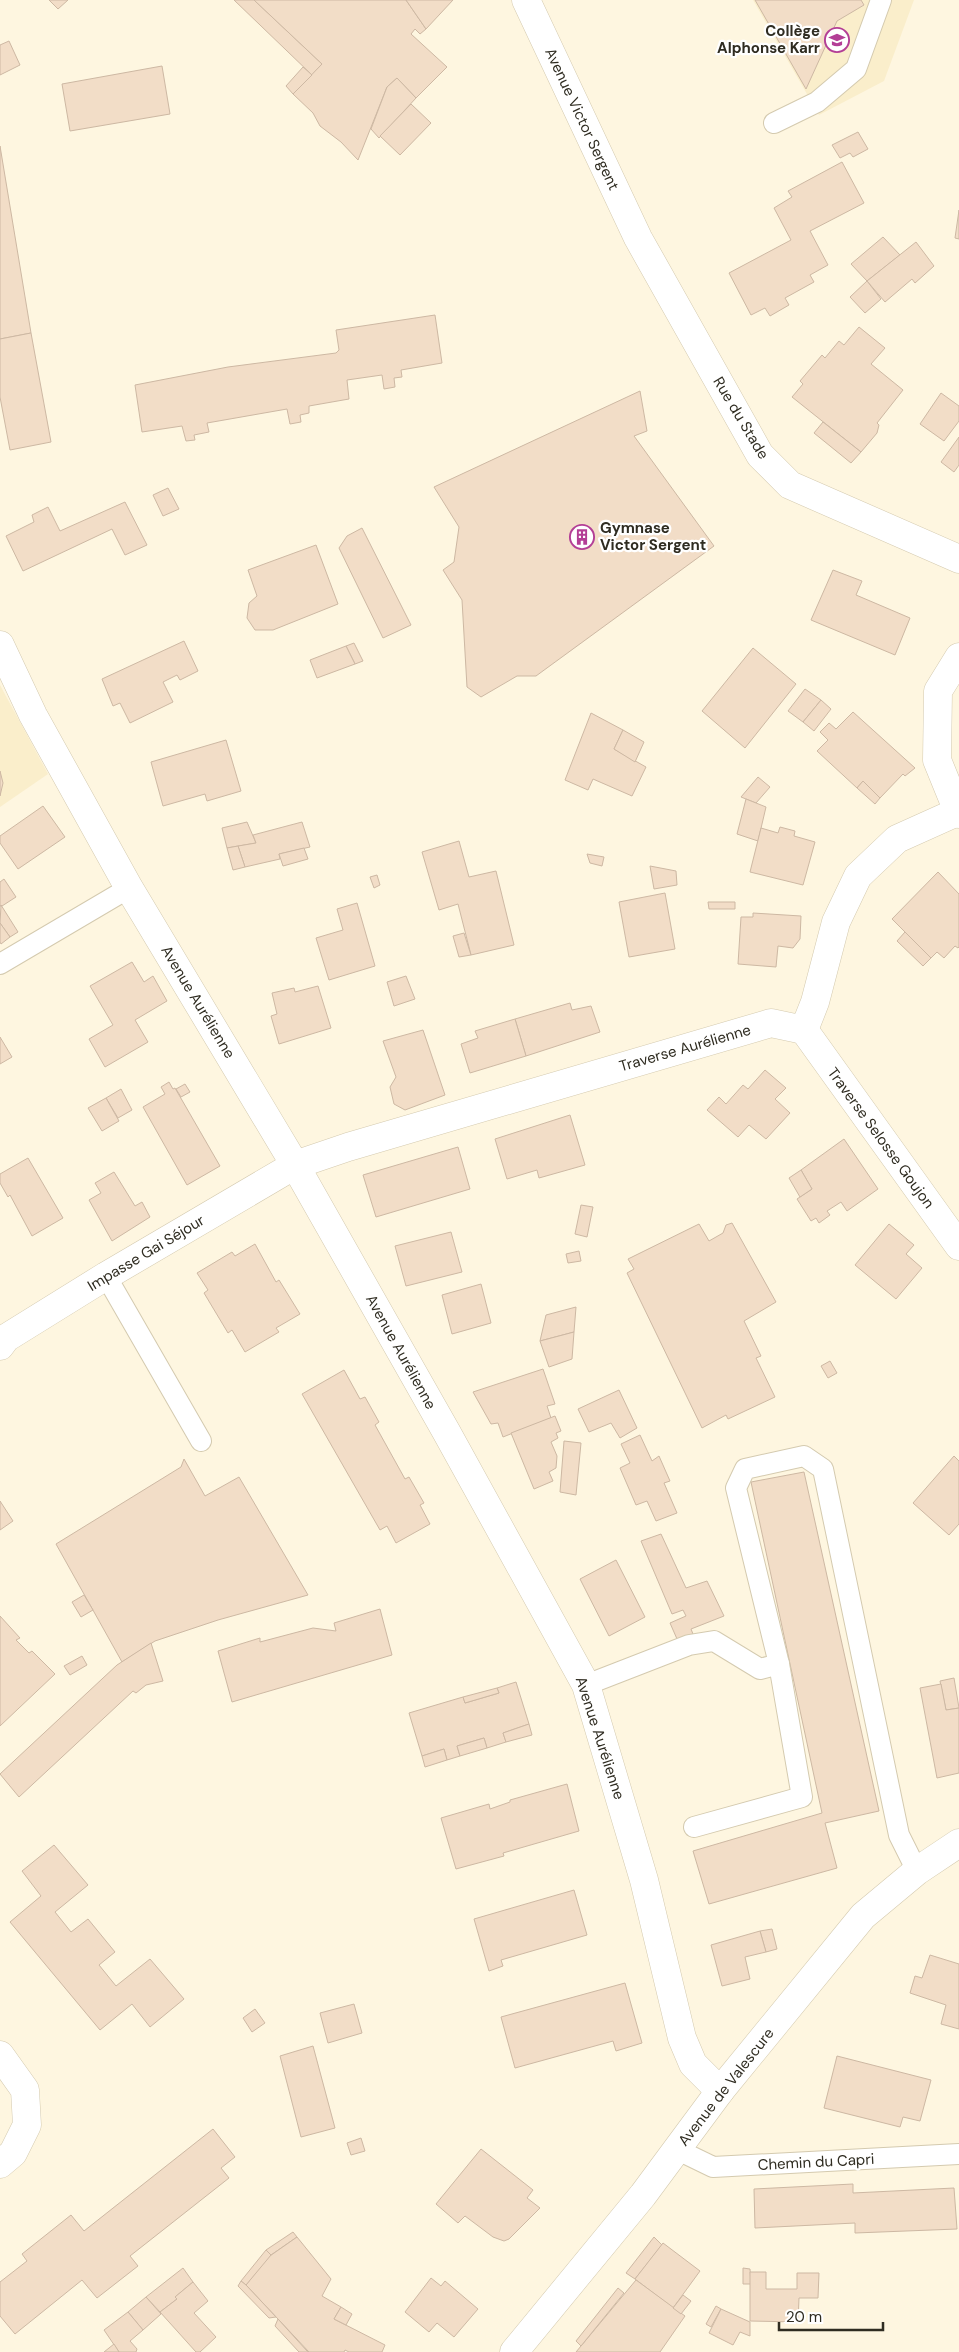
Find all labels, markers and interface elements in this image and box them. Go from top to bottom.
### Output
place label: Collège Alphonse Karr [717,21,820,58]
school or university icon: Collège Alphonse Karr [824,27,850,53]
street label: Avenue Victor Sergent [540,45,624,193]
street label: Rue du Stade [709,373,773,463]
place label: Gymnase Victor Sergent [600,518,706,555]
building icon: Gymnase Victor Sergent [569,524,595,550]
street label: Avenue Aurélienne [156,942,240,1062]
street label: Traverse Aurélienne [617,1020,753,1076]
street label: Traverse Selosse Goujon [823,1063,939,1213]
street label: Impasse Gai Séjour [84,1210,209,1296]
street label: Avenue Aurélienne [361,1291,441,1413]
street label: Avenue Aurélienne [571,1674,629,1802]
street label: Avenue de Valescure [674,2024,778,2150]
street label: Chemin du Capri [757,2149,875,2175]
scale bar [779,2300,883,2332]
text: 20 m [786,2307,822,2327]

